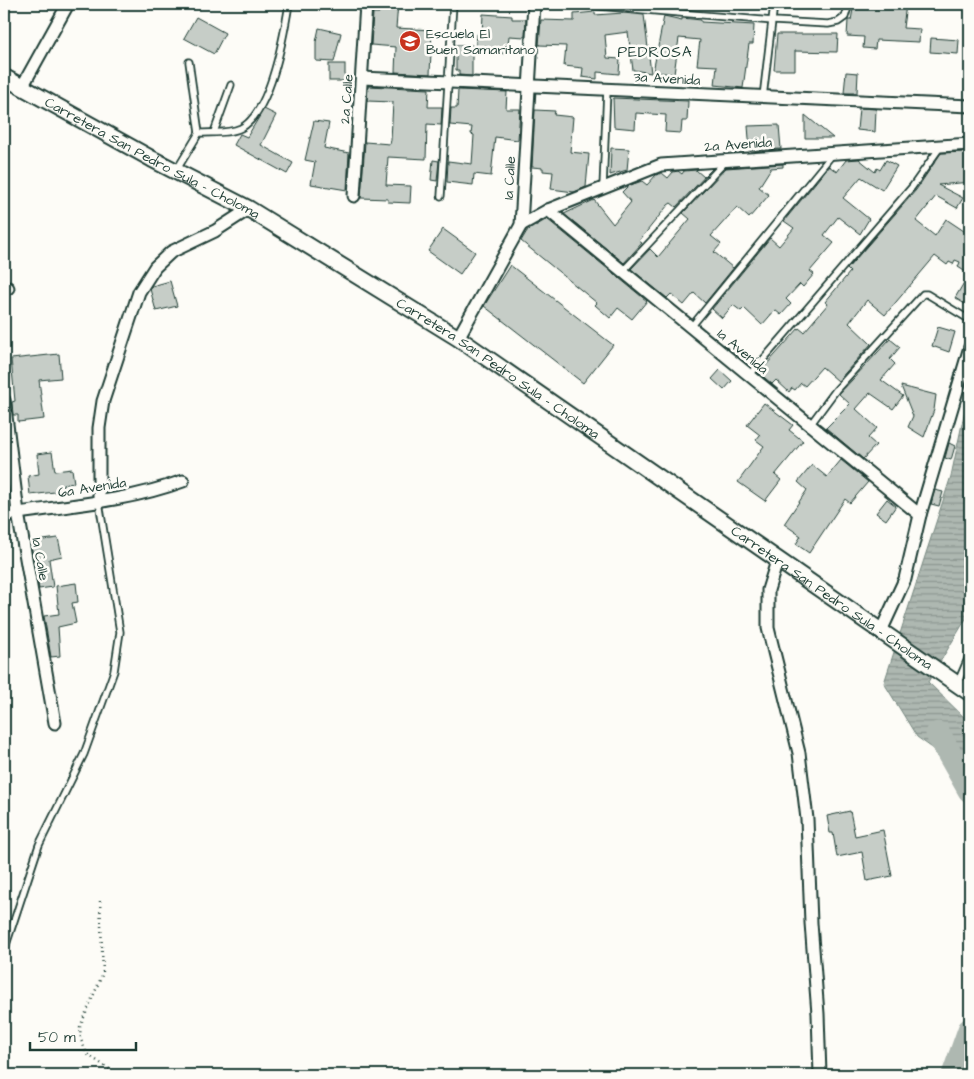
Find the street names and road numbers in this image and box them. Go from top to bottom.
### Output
street label: 3a Avenida [633,67,701,91]
street label: 2a Calle [335,73,359,125]
street label: Carretera San Pedro Sula - Choloma [41,93,263,224]
street label: 2a Avenida [703,133,773,157]
street label: 1a Calle [499,155,521,200]
street label: Carretera San Pedro Sula - Choloma [392,293,603,444]
street label: 1a Avenida [712,324,772,379]
street label: 6a Avenida [57,473,128,503]
street label: Carretera San Pedro Sula - Choloma [727,521,936,675]
street label: 1a Calle [26,536,54,583]

